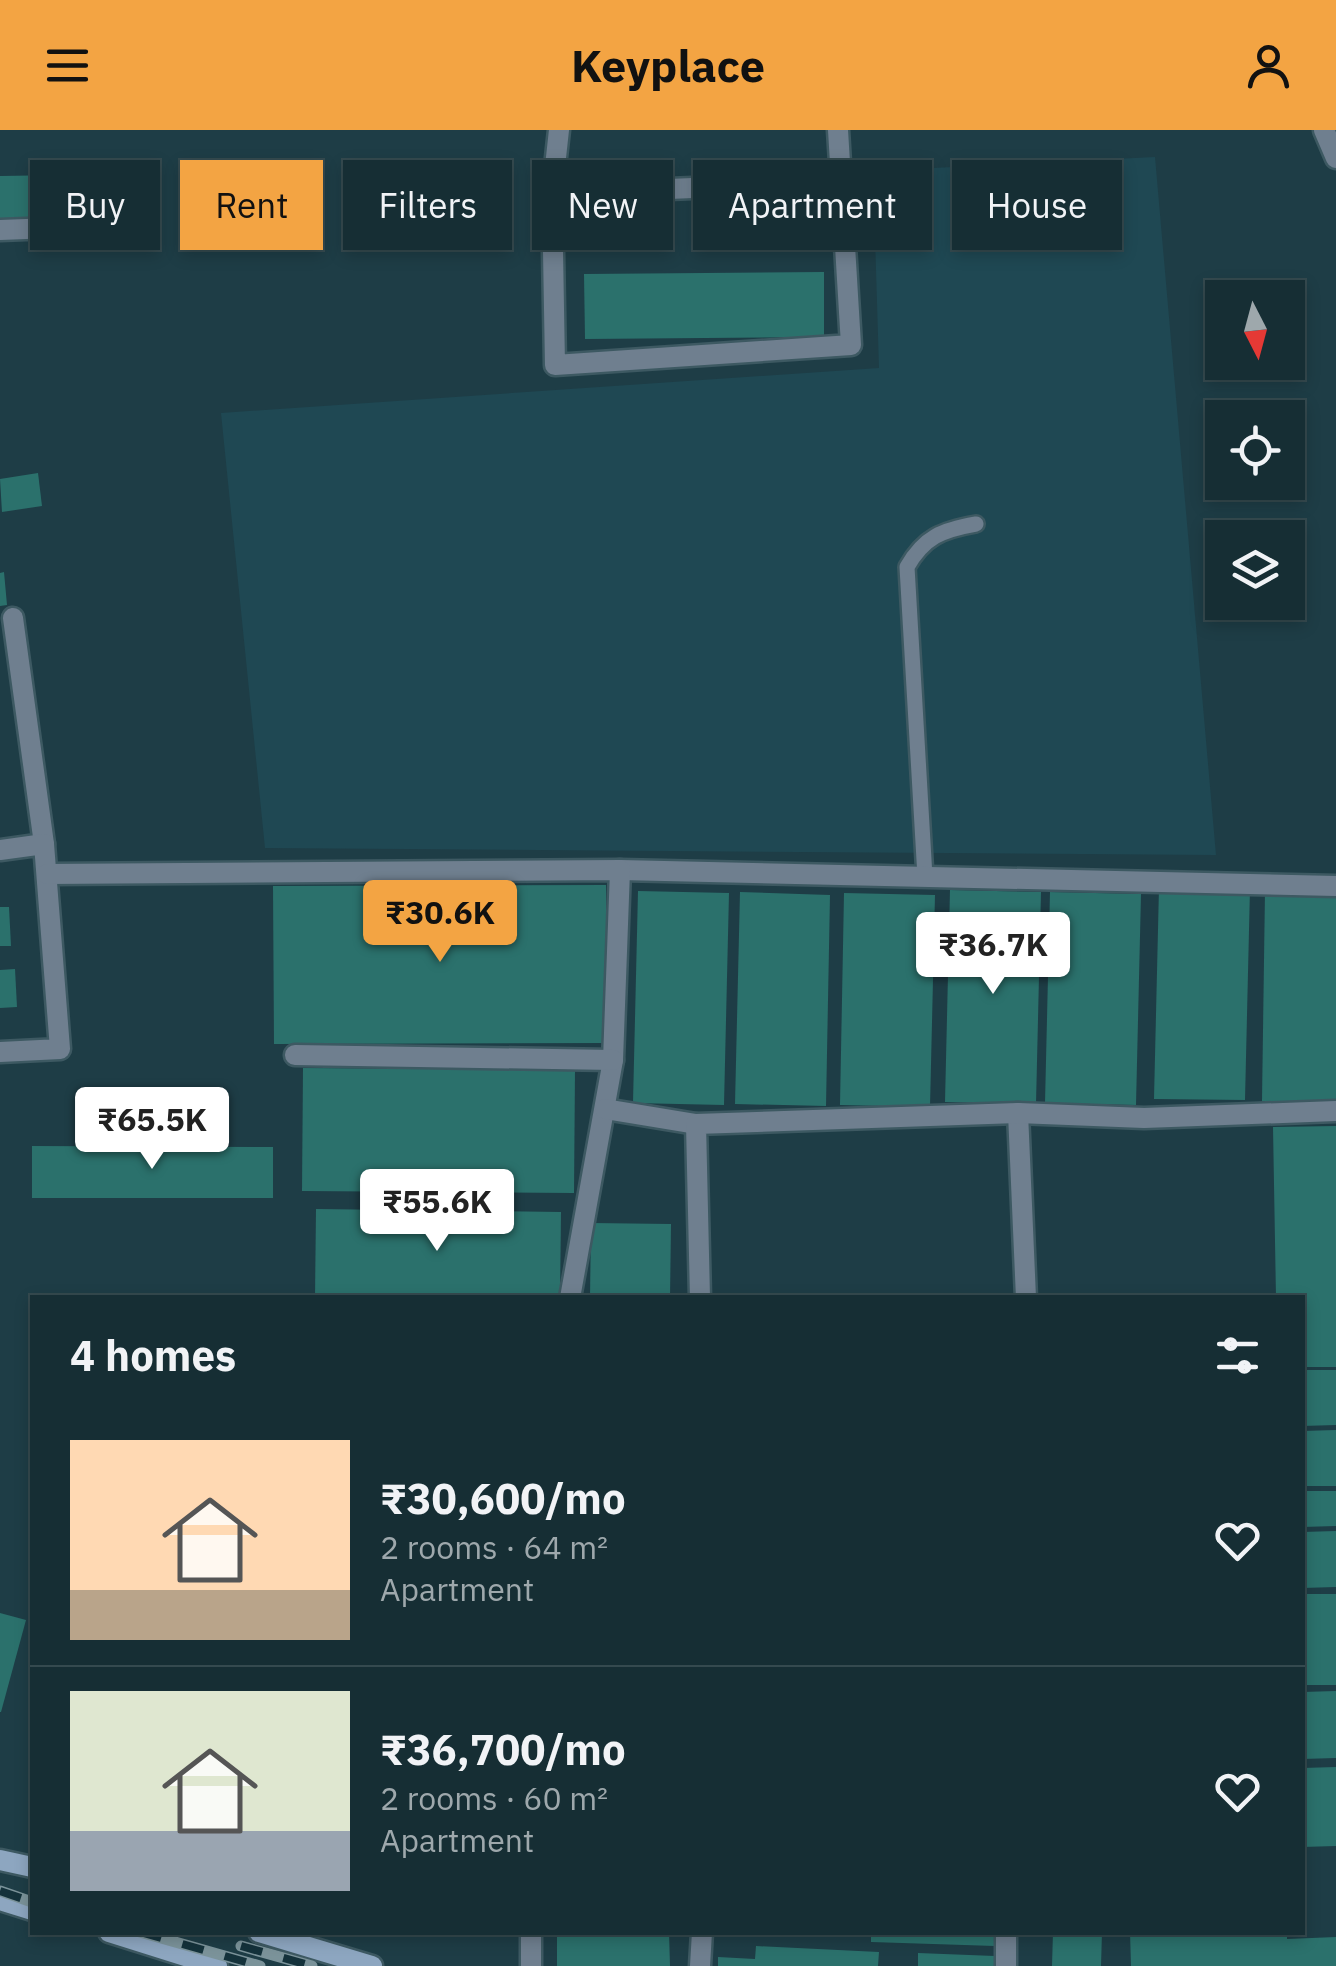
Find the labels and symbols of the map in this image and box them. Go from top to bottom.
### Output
north arrow [1205,280,1305,380]
pin: ₹30.6K [359,880,521,965]
pin: ₹36.7K [912,912,1074,997]
pin: ₹65.5K [71,1087,233,1172]
pin: ₹55.6K [356,1169,518,1254]

